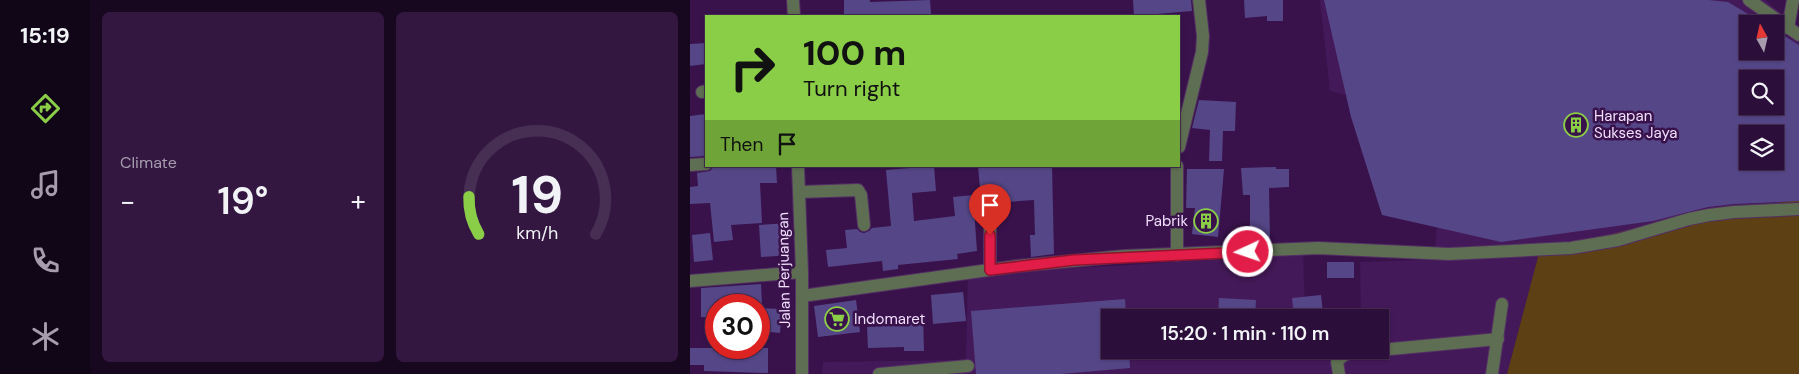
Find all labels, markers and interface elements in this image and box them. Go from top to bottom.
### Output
north arrow [1739,15,1784,60]
map controls [1739,15,1784,170]
text: 15:19 [20,21,70,50]
text: 100 m [803,30,906,76]
icon: right [720,35,785,100]
button: search [1739,70,1784,115]
text: Turn right [803,74,900,103]
icon: directions [28,91,63,126]
place label: Harapan Sukses Jaya [1594,106,1677,143]
building icon: Harapan Sukses Jaya [1563,112,1589,138]
button: layers [1739,125,1784,170]
icon: arrive [773,130,801,158]
text: Then [720,132,763,157]
text: Climate [120,152,177,173]
text: 19 [511,161,563,229]
icon: music [28,167,63,202]
text: 19° [218,176,268,226]
text: − [120,183,135,220]
text: + [351,183,366,220]
pin [969,184,1011,235]
icon: arrive [976,191,1004,219]
building icon: Pabrik [1193,208,1219,234]
place label: Pabrik [1145,211,1188,231]
street label: Jalan Perjuangan [773,212,795,328]
text: km/h [516,221,558,245]
position arrow [1221,225,1273,277]
icon: phone [28,243,63,278]
speed limit sign: 30 [705,294,770,359]
supermarket icon: Indomaret [824,306,850,332]
place label: Indomaret [854,309,925,329]
icon: climate [28,319,63,354]
text: 15:20 · 1 min · 110 m [1161,321,1329,346]

